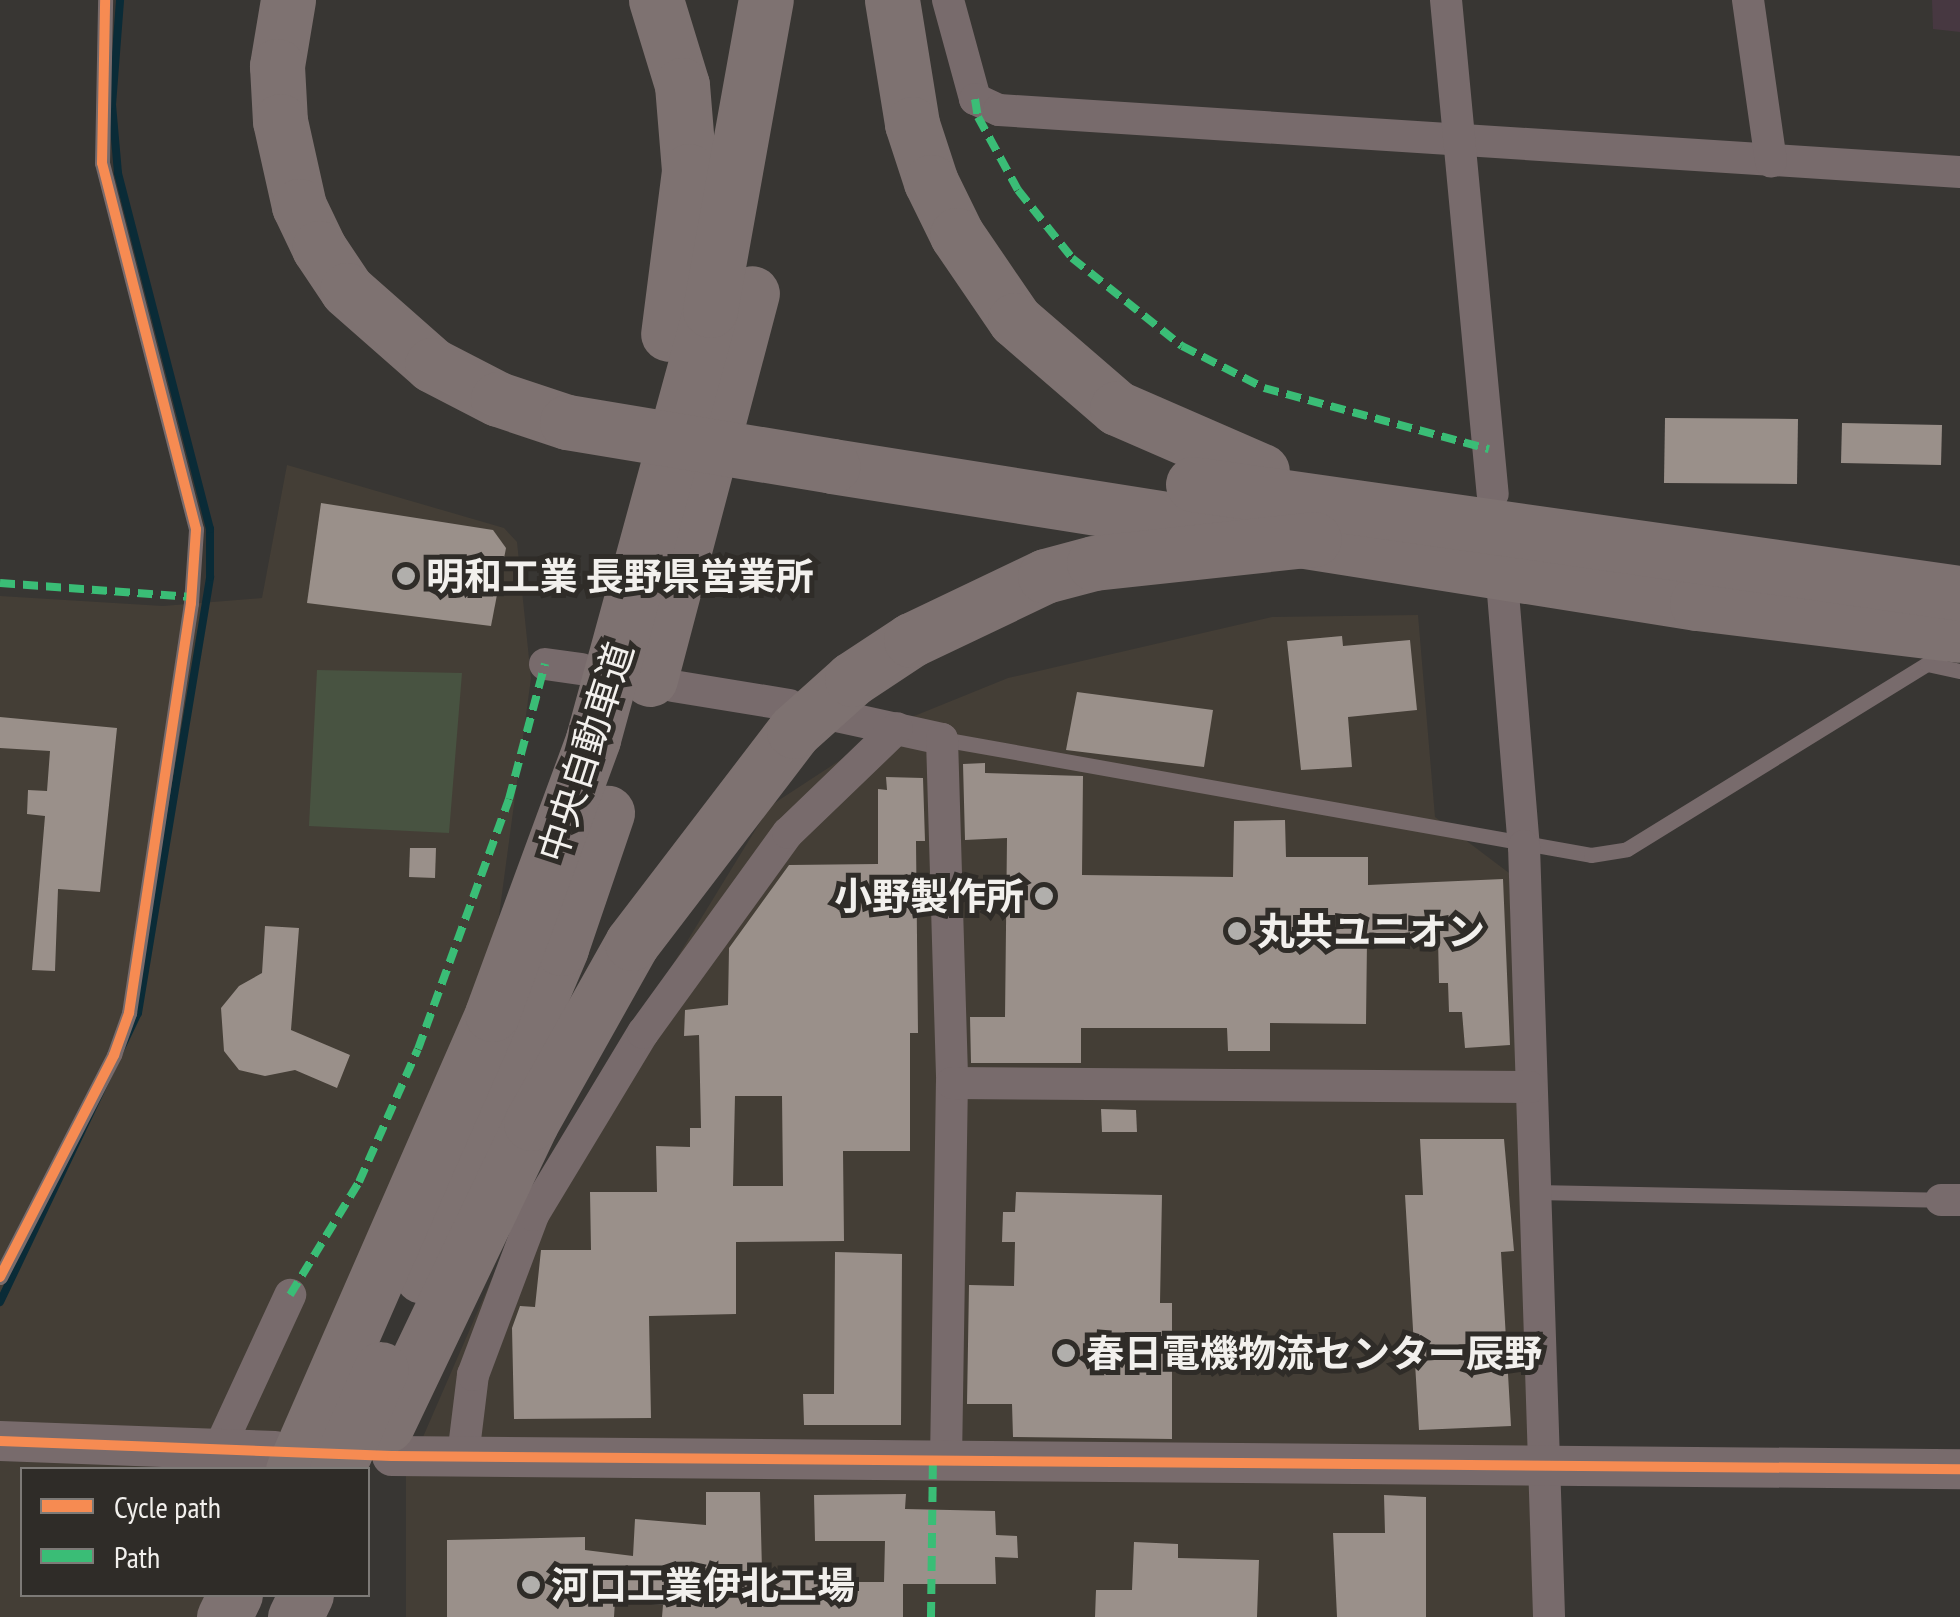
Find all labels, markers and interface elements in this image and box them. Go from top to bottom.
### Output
place label: 明和工業 長野県営業所 [426,553,814,599]
marker: 明和工業 長野県営業所 [395,565,417,587]
street label: 中央自動車道 [528,637,642,867]
place label: 小野製作所 [834,873,1024,919]
marker: 小野製作所 [1033,885,1055,907]
place label: 丸共ユニオン [1257,908,1485,954]
marker: 丸共ユニオン [1226,920,1248,942]
place label: 春日電機物流センター辰野 [1086,1330,1542,1376]
marker: 春日電機物流センター辰野 [1055,1342,1077,1364]
legend [20,1467,370,1597]
text: Cycle path [114,1487,221,1526]
text: Path [114,1537,160,1576]
place label: 河口工業伊北工場 [551,1562,855,1608]
marker: 河口工業伊北工場 [520,1574,542,1596]

